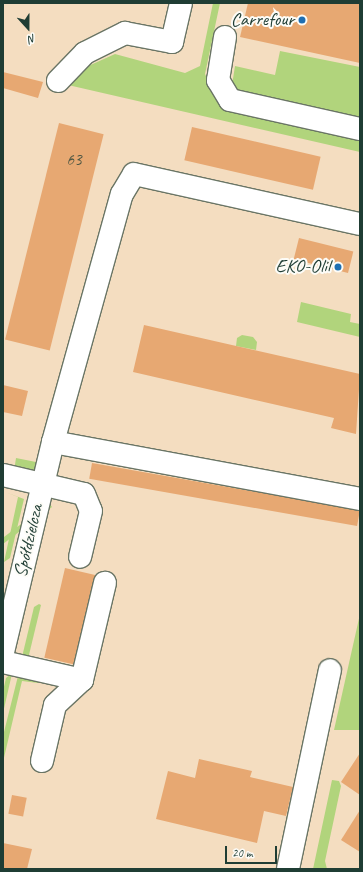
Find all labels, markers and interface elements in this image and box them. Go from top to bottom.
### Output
north arrow [8,8,48,48]
place label: Carrefour [231,9,294,31]
marker: Carrefour [297,15,307,25]
text: N [27,31,38,47]
house number: 63 [66,150,82,170]
place label: EKO-Olil [275,256,330,278]
marker: EKO-Olil [333,262,343,272]
street label: Spółdzielcza [10,502,48,580]
scale bar [227,838,279,864]
text: 20 m [232,845,252,861]

